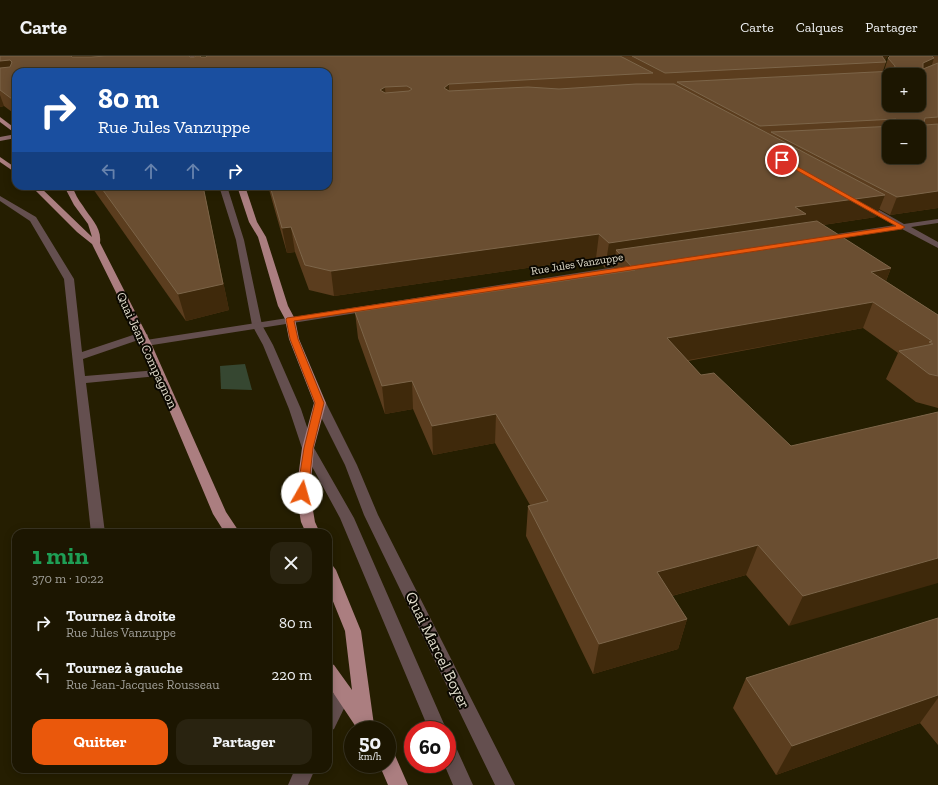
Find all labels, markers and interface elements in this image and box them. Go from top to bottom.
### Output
text: Carte [20,16,67,39]
text: Carte [740,19,774,36]
text: Calques [796,19,843,36]
text: Partager [865,19,918,36]
map controls [882,68,926,164]
button: + [882,68,926,112]
text: 80 m [98,82,159,115]
icon: right [32,84,84,136]
text: Rue Jules Vanzuppe [98,116,250,138]
button: − [882,120,926,164]
pin [765,143,799,177]
icon: arrive [771,149,793,171]
icon: left [98,160,120,182]
icon: ahead [140,160,162,182]
icon: ahead [182,160,204,182]
icon: right [224,160,246,182]
street label: Rue Jules Vanzuppe [530,250,624,278]
street label: Quai Jean Compagnon [114,290,181,411]
position arrow [281,472,323,514]
text: 1 min [32,541,89,570]
button: close [270,542,312,584]
text: 370 m · 10:22 [32,571,104,586]
street label: Quai Marcel Boyer [401,588,475,712]
text: Tournez à droite [66,607,176,625]
icon: right [32,612,54,634]
text: 80 m [279,614,312,632]
text: Rue Jules Vanzuppe [66,625,176,640]
text: Tournez à gauche [66,659,183,677]
icon: left [32,664,54,686]
text: 220 m [272,666,312,684]
text: Rue Jean-Jacques Rousseau [66,677,220,692]
button: Quitter [32,719,168,765]
button: Partager [176,719,312,765]
speed limit sign: 60 [404,721,456,773]
text: 50 [359,730,381,754]
text: km/h [359,751,381,763]

